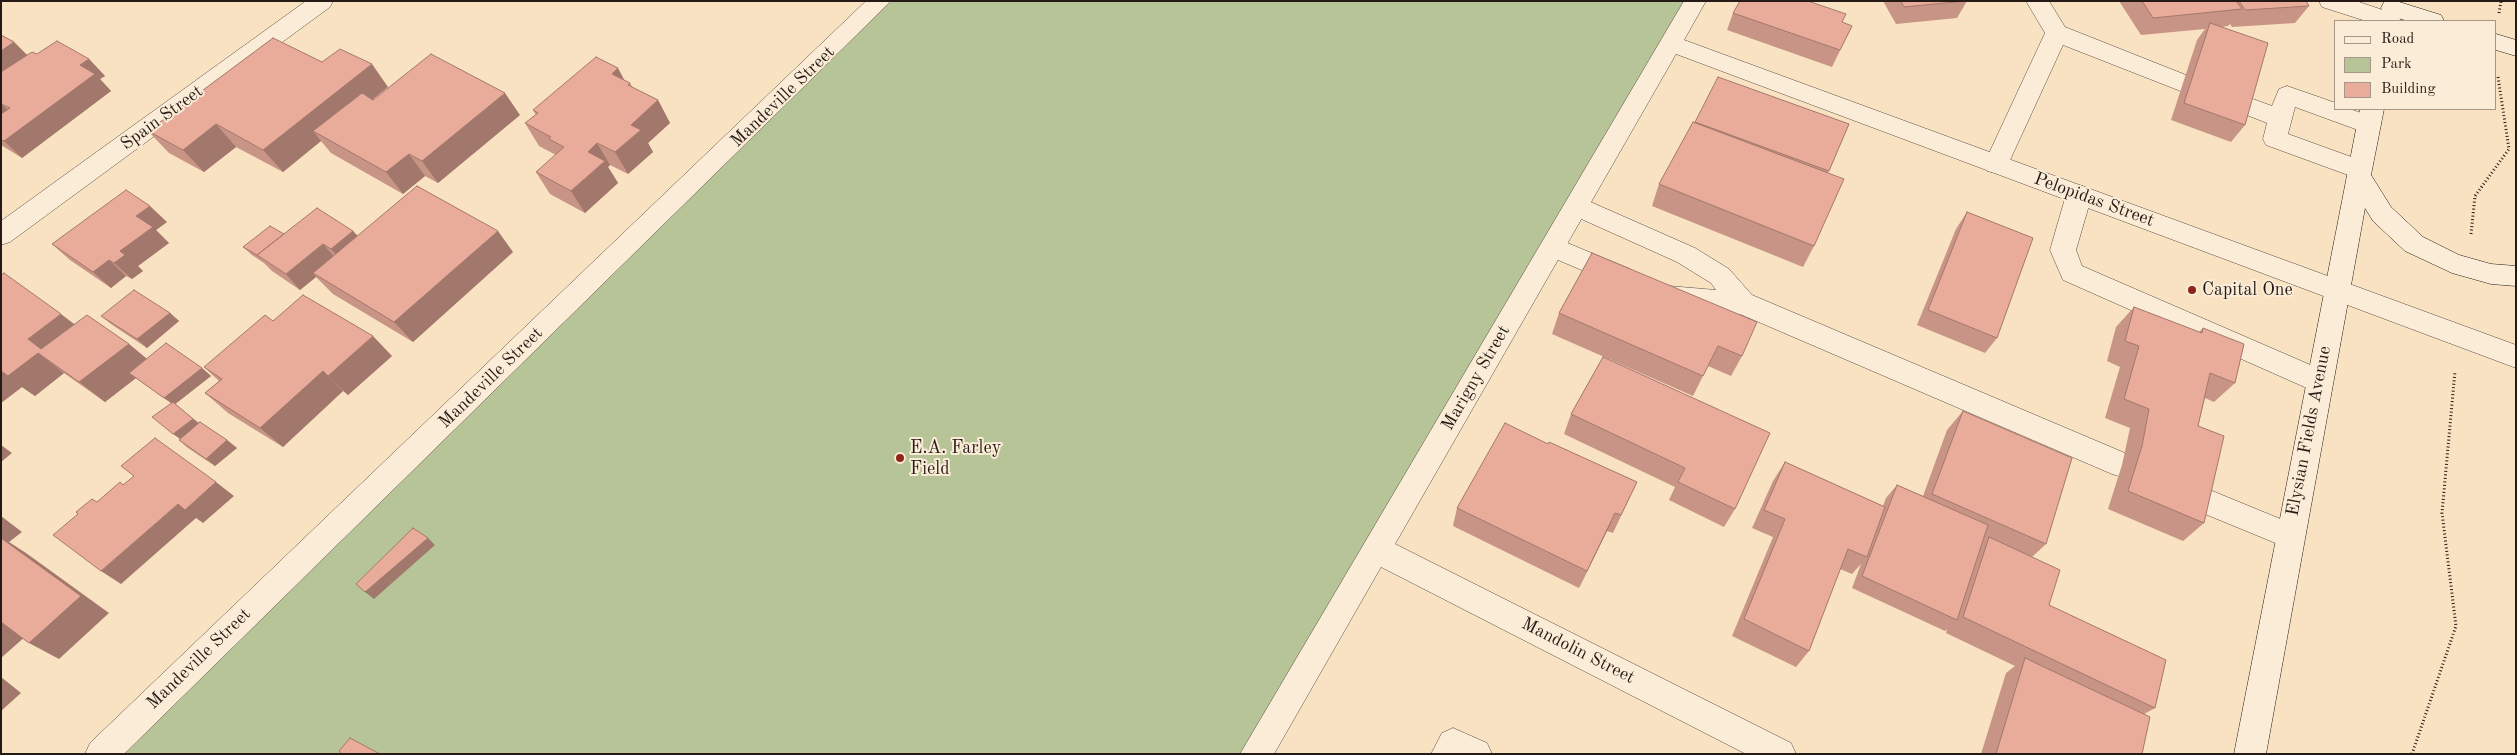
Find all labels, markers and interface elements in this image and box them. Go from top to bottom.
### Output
legend [2334,20,2497,110]
text: Road [2381,32,2414,47]
street label: Mandeville Street [726,42,840,152]
text: Park [2381,57,2412,72]
street label: Spain Street [117,81,207,155]
text: Building [2381,82,2436,97]
street label: Pelopidas Street [2031,168,2157,232]
place label: Capital One [2202,279,2293,301]
marker: Capital One [2186,284,2198,296]
street label: Marigny Street [1437,322,1515,434]
street label: Mandeville Street [434,323,548,433]
street label: Elysian Fields Avenue [2282,344,2336,518]
place label: E.A. Farley Field [910,437,1001,479]
marker: E.A. Farley Field [894,452,906,464]
street label: Mandeville Street [142,604,256,714]
street label: Mandolin Street [1518,613,1638,689]

